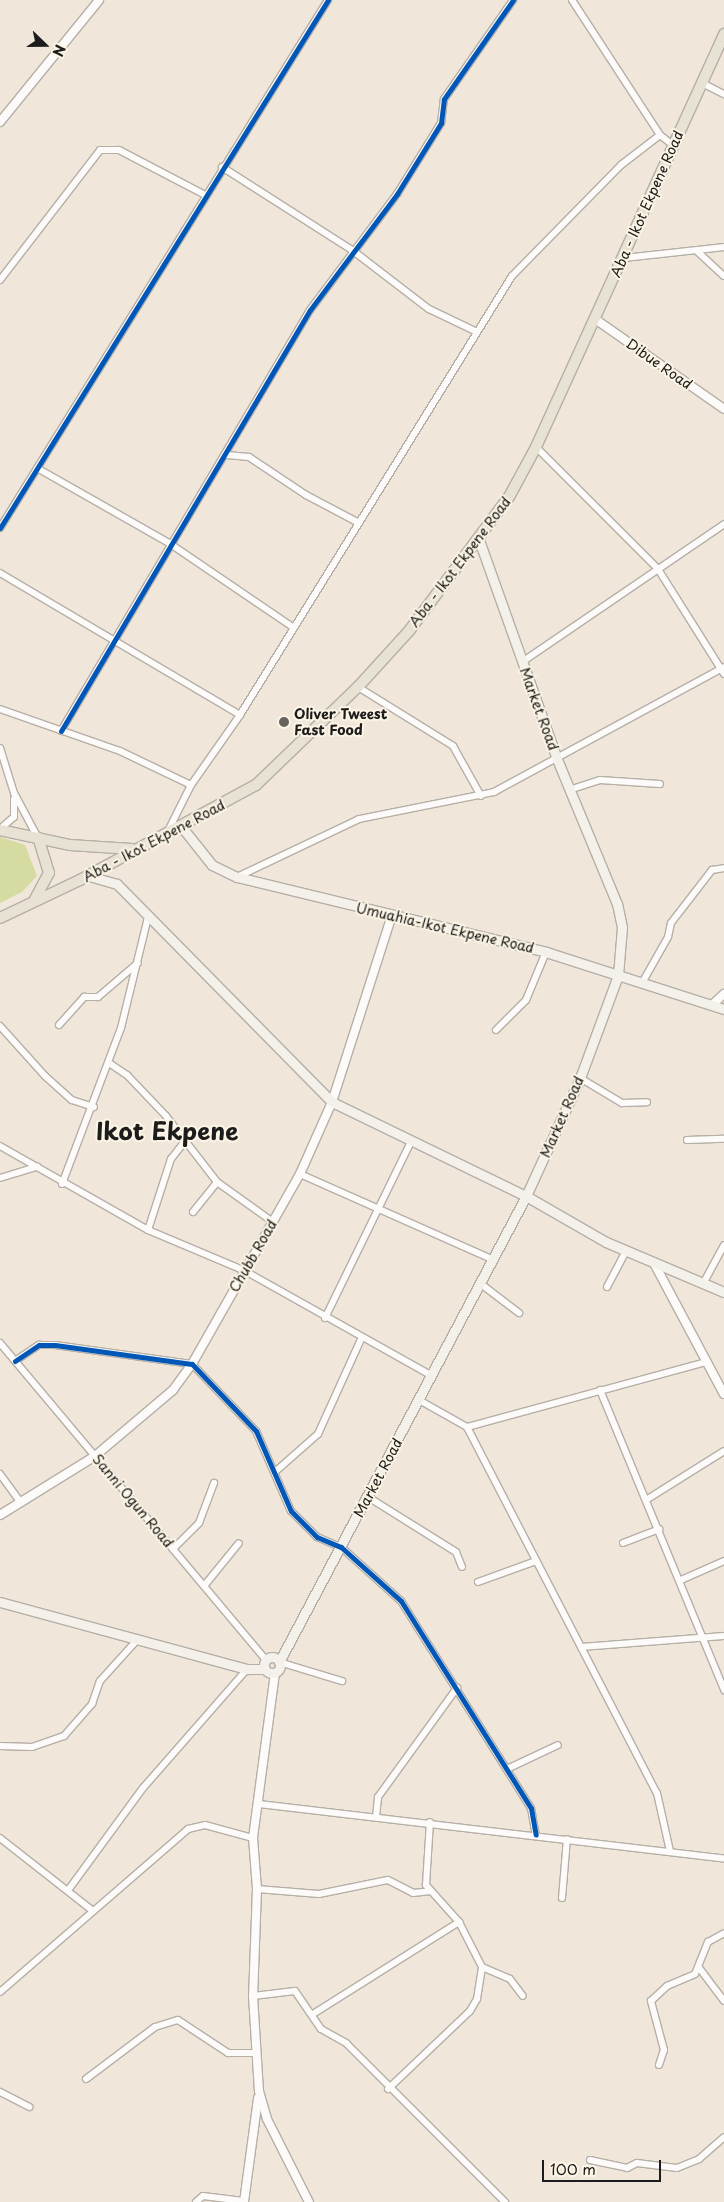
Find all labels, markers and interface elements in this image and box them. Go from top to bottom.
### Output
north arrow [20,20,70,70]
text: N [48,42,71,60]
street label: Aba - Ikot Ekpene Road [607,127,687,281]
street label: Dibue Road [623,335,695,393]
street label: Aba - Ikot Ekpene Road [405,493,515,631]
street label: Market Road [516,665,562,753]
place label: Oliver Tweest Fast Food [294,706,387,739]
marker: Oliver Tweest Fast Food [278,716,290,728]
street label: Aba - Ikot Ekpene Road [79,796,229,886]
street label: Umuahia-Ikot Ekpene Road [353,899,537,957]
street label: Market Road [537,1074,587,1160]
district label: Ikot Ekpene [95,1117,239,1145]
street label: Chubb Road [225,1217,281,1295]
street label: Market Road [350,1435,406,1521]
street label: Sanni Ogun Road [89,1451,177,1551]
scale bar [544,2150,663,2182]
text: 100 m [550,2157,596,2180]

